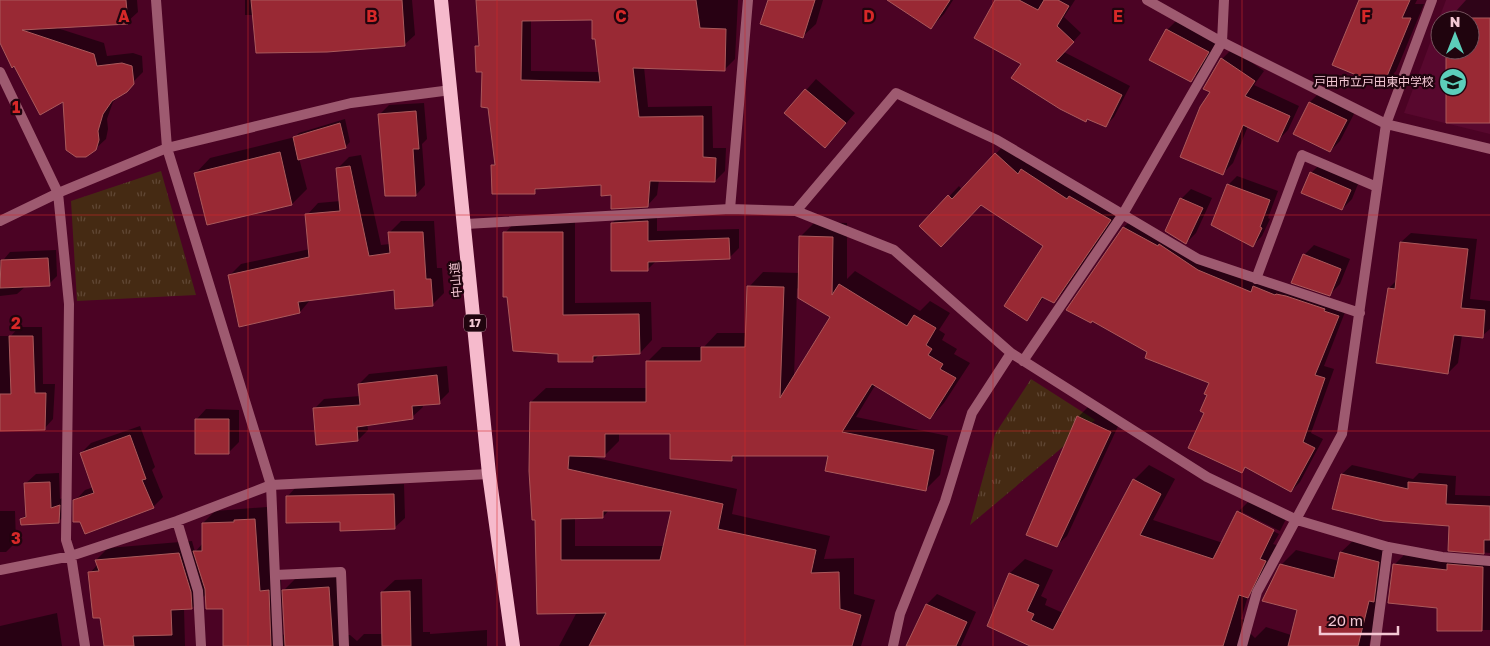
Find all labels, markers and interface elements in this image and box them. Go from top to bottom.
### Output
text: A [118,6,130,26]
text: B [366,6,378,26]
text: C [615,6,627,26]
text: D [863,6,875,26]
text: E [1113,6,1123,26]
text: F [1361,6,1371,26]
north arrow [1430,10,1480,60]
text: N [1450,13,1460,30]
school or university icon: 戸田市立戸田東中学校 [1438,67,1468,97]
place label: 戸田市立戸田東中学校 [1314,74,1434,89]
text: 1 [12,97,20,117]
street label: 中山道 [446,261,465,299]
text: 2 [11,313,21,333]
road number: 17 [464,314,486,332]
text: 3 [11,528,21,548]
scale bar [1320,604,1398,636]
text: 20 m [1328,611,1363,629]

